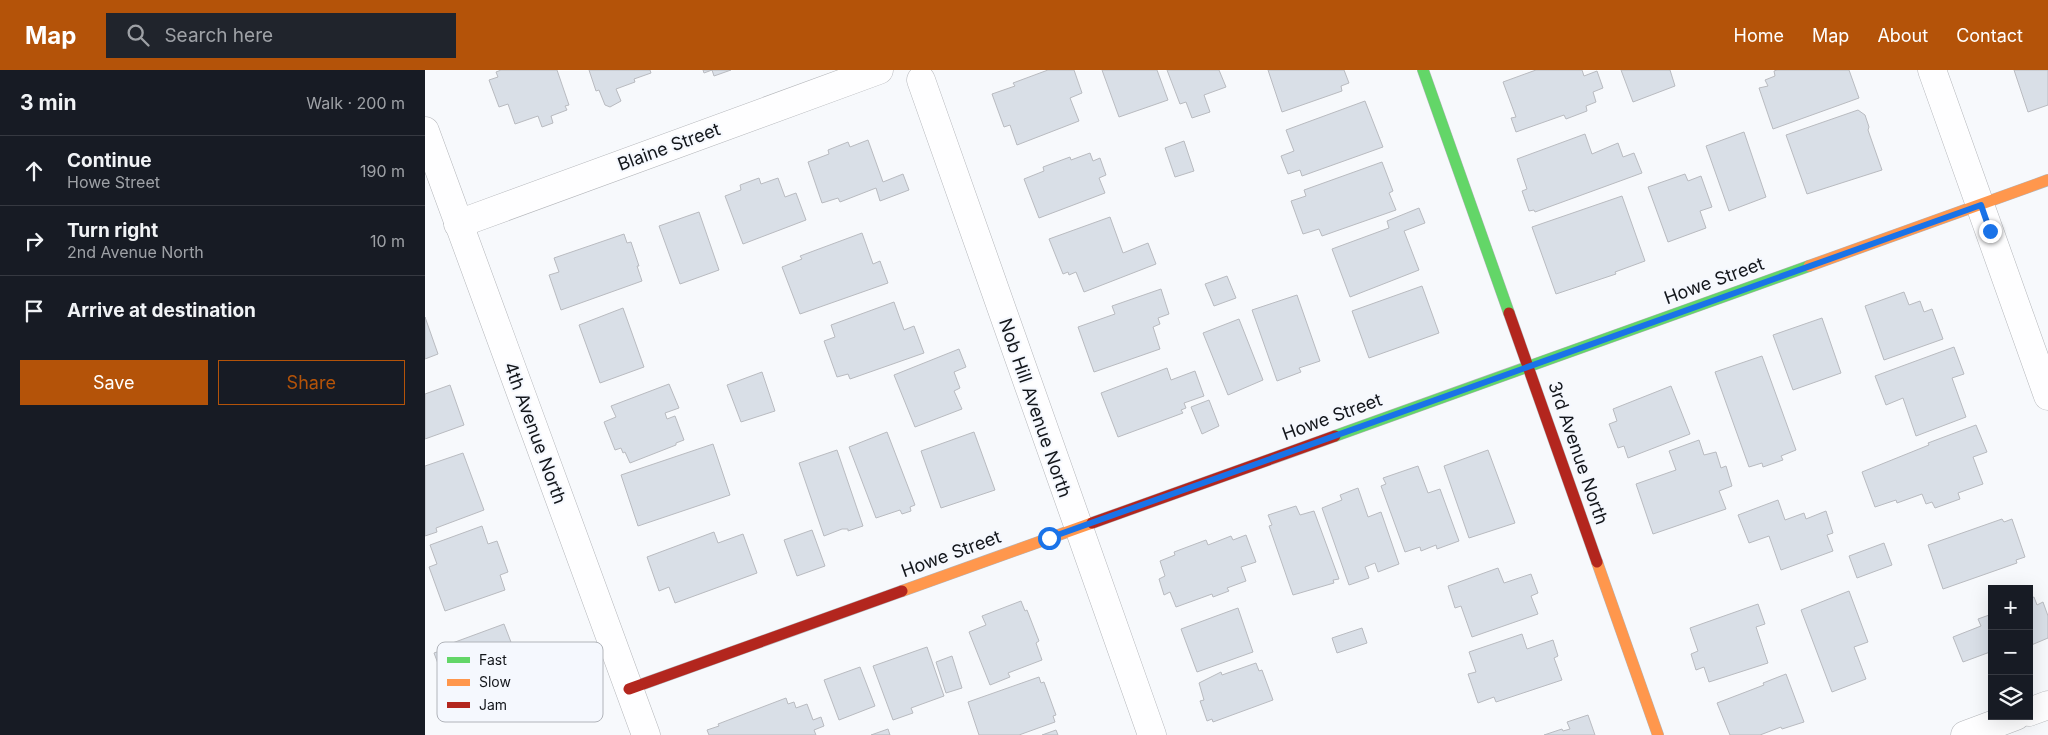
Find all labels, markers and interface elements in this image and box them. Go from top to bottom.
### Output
search box [106,13,456,58]
text: Map [25,21,76,50]
icon: search [124,21,152,49]
text: Search here [164,24,273,47]
text: Home [1734,25,1784,46]
text: Map [1812,25,1849,46]
text: About [1877,25,1928,46]
text: Contact [1956,25,2023,46]
text: 3 min [20,90,76,115]
text: Walk · 200 m [306,93,405,113]
street label: Blaine Street [615,118,723,175]
text: Continue [67,149,152,172]
icon: ahead [20,157,48,185]
text: 190 m [360,161,405,181]
text: Howe Street [67,172,160,192]
text: Turn right [67,219,158,242]
route end [1979,220,2002,243]
icon: right [20,227,48,255]
text: 10 m [370,231,405,251]
text: 2nd Avenue North [67,242,204,262]
street label: Howe Street [1661,253,1767,308]
icon: arrive [20,297,48,325]
text: Arrive at destination [67,299,256,322]
street label: Nob Hill Avenue North [995,315,1076,500]
street label: 4th Avenue North [500,359,571,507]
button: Save [20,360,208,405]
button: Share [218,360,405,405]
street label: 3rd Avenue North [1544,379,1613,527]
street label: Howe Street [1279,389,1385,444]
street label: Howe Street [898,526,1004,581]
route start [1038,527,1061,550]
map controls [1988,585,2033,720]
button: + [1988,585,2033,630]
button: − [1988,630,2033,675]
legend [437,642,603,722]
text: Fast [479,651,507,668]
text: Slow [479,673,511,690]
button: layers [1988,675,2033,720]
text: Jam [479,696,507,713]

